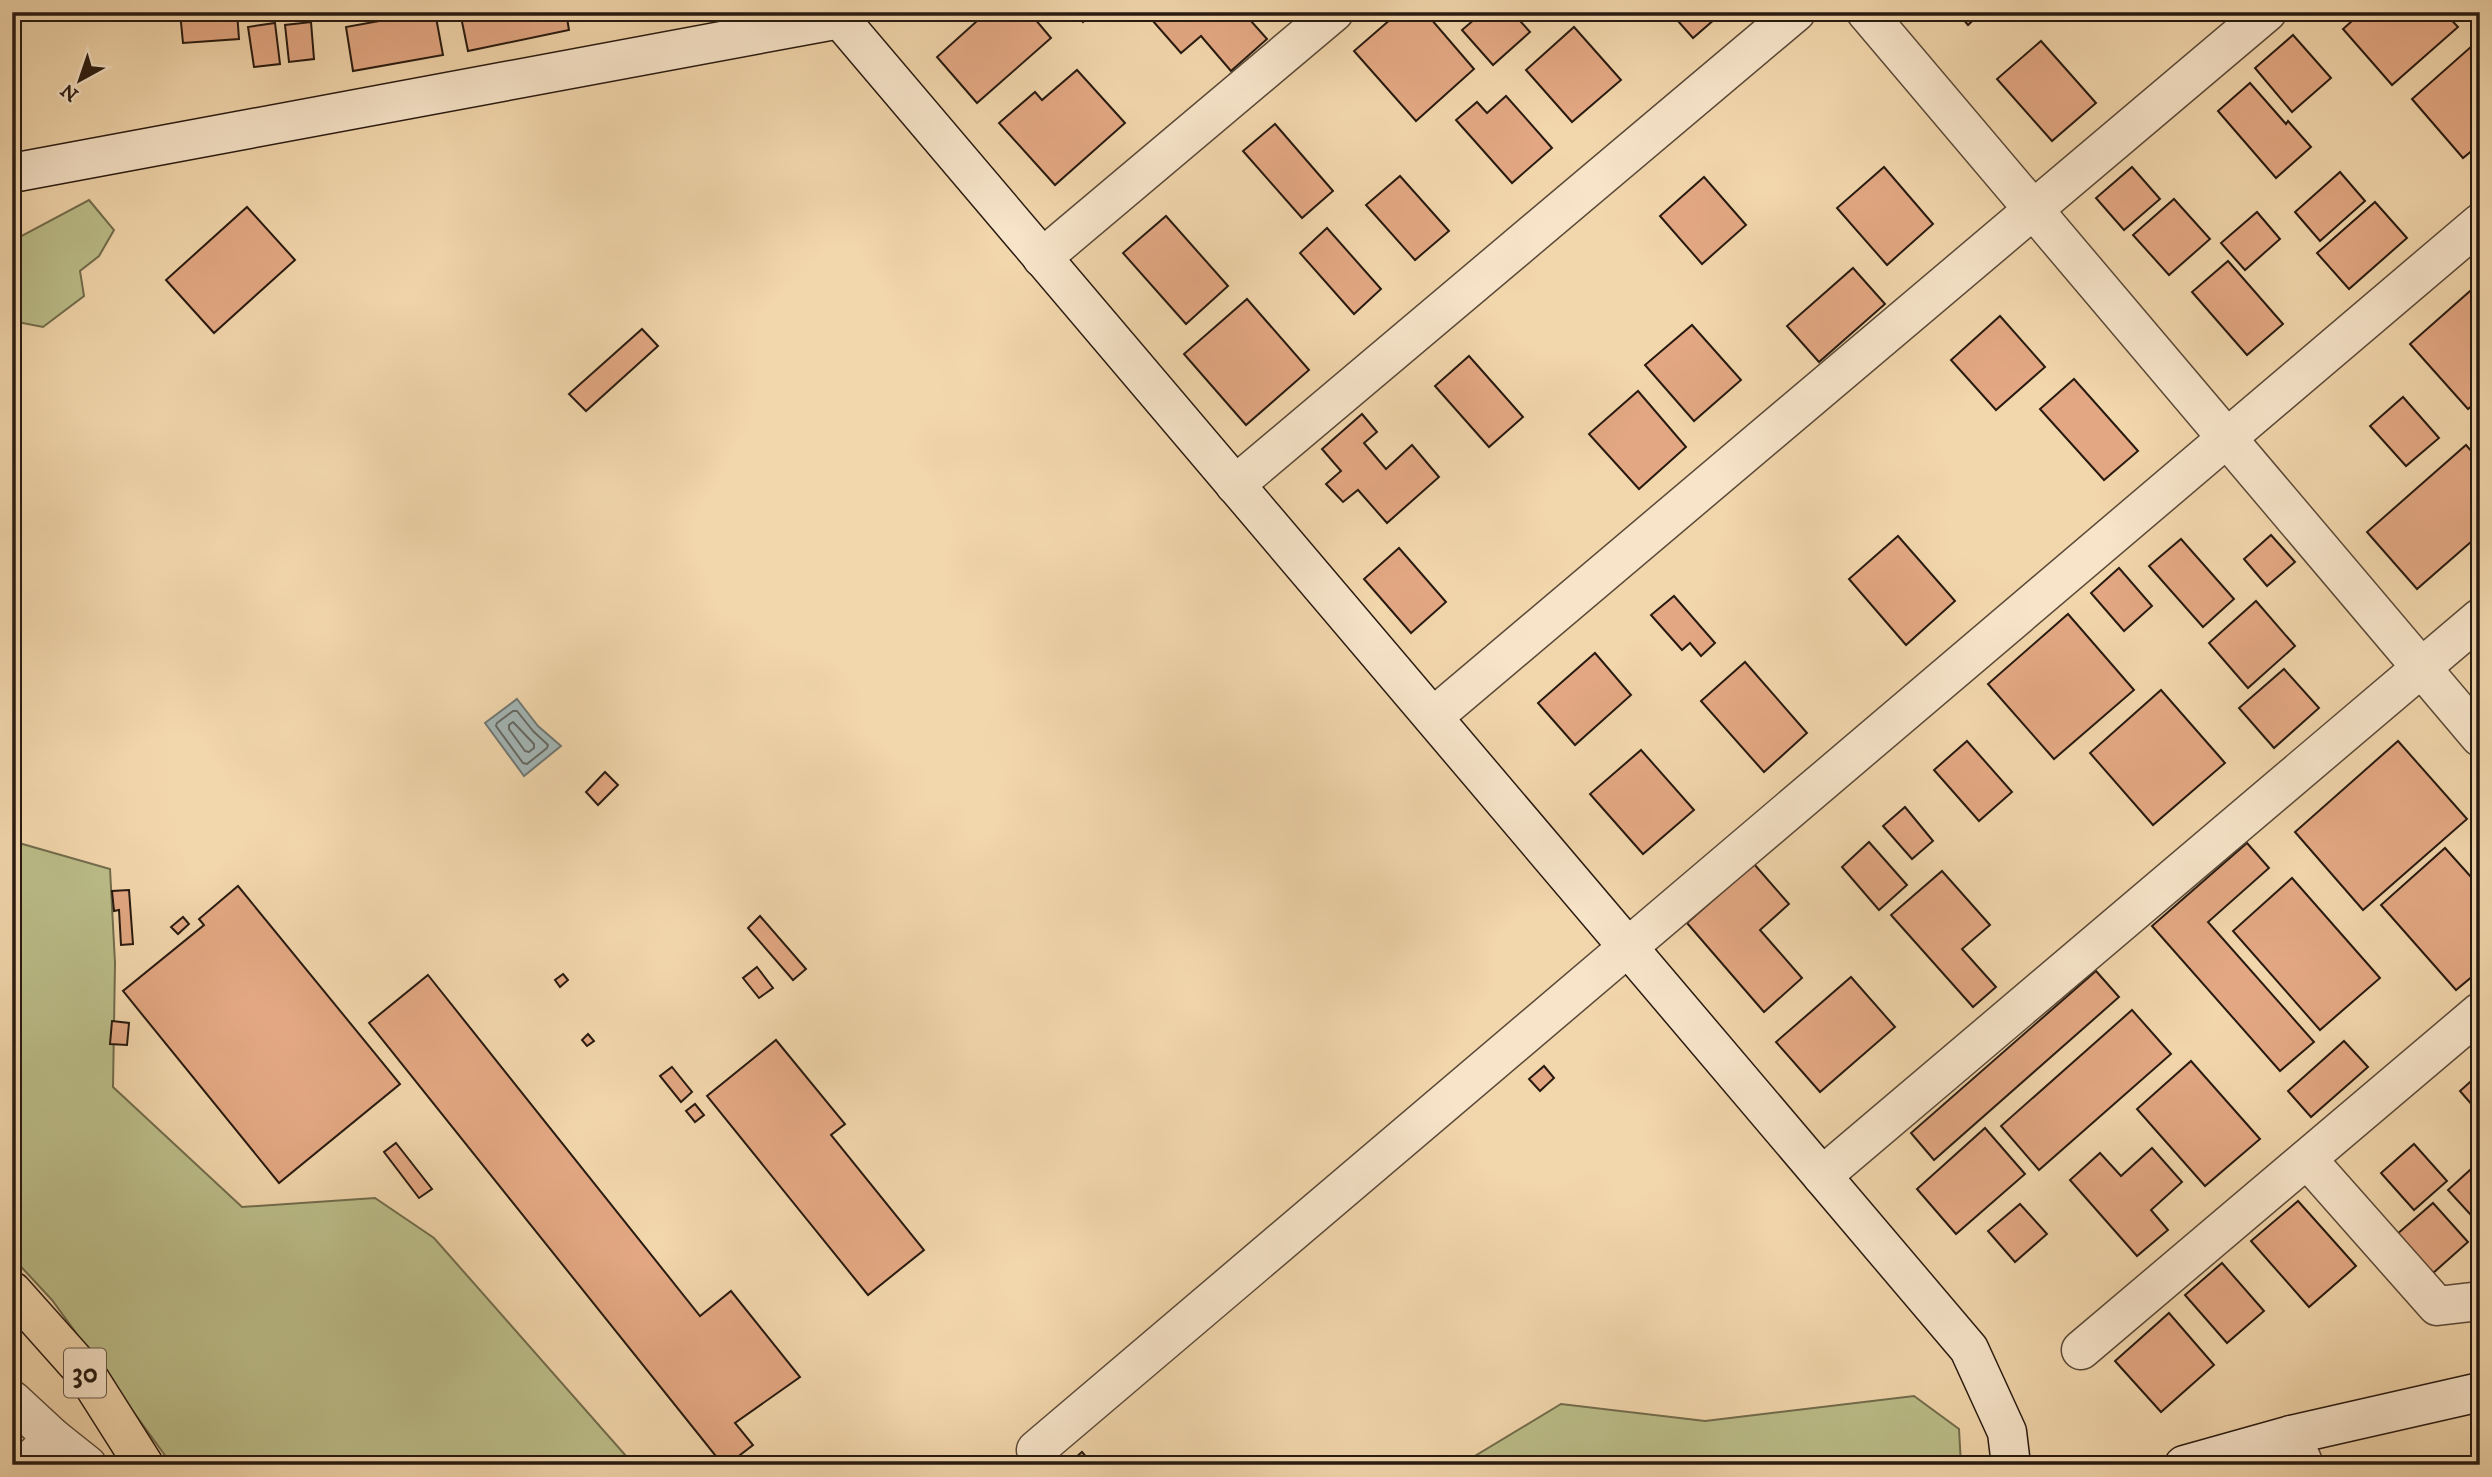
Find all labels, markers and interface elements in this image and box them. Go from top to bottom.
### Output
north arrow [46,46,116,116]
text: N [56,78,83,106]
road number: 30 [64,1348,106,1398]

